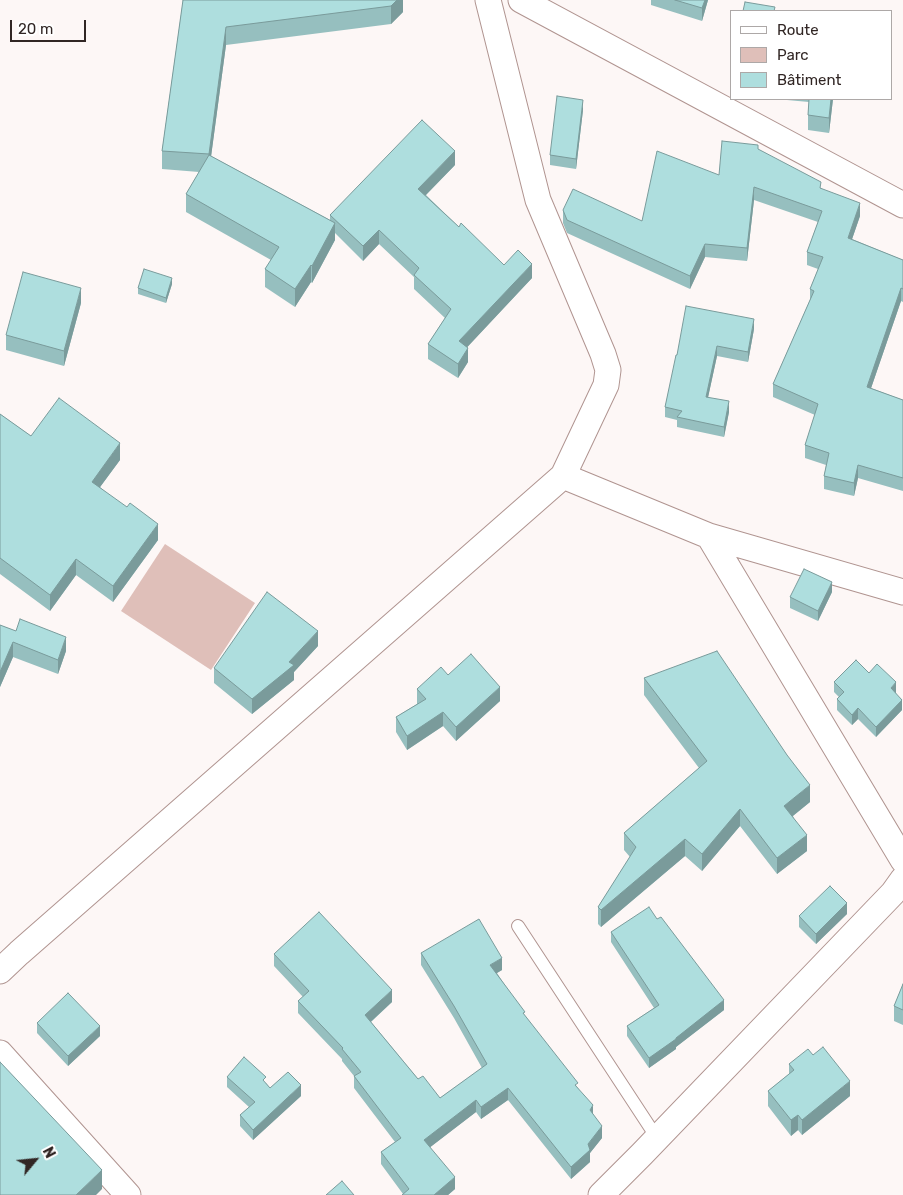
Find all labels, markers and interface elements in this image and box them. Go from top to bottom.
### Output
scale bar [12,10,89,42]
legend [730,10,893,100]
text: 20 m [18,20,53,38]
text: Route [777,21,819,39]
text: Parc [777,46,809,64]
text: Bâtiment [777,71,841,89]
north arrow [10,1135,60,1185]
text: N [39,1144,59,1161]

